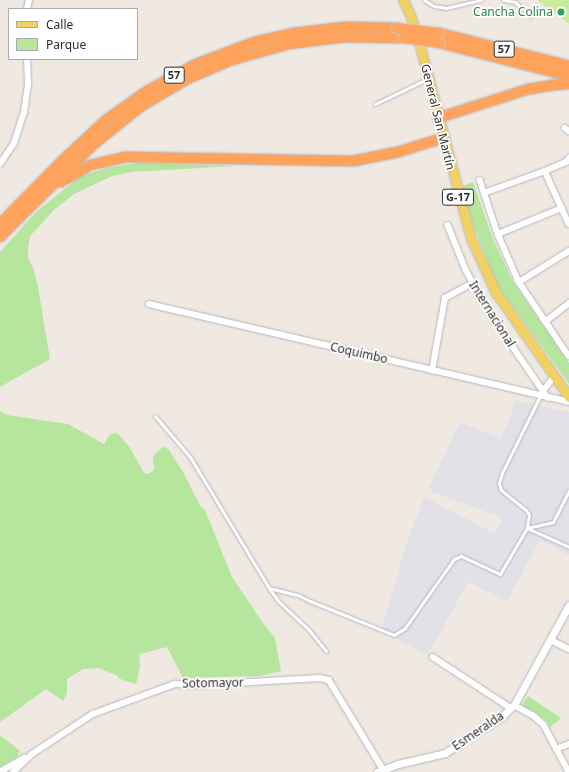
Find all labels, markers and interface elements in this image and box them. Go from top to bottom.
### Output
place label: Cancha Colina [473,5,553,19]
marker: Cancha Colina [556,7,566,17]
legend [8,8,138,60]
text: Calle [46,16,73,33]
text: Parque [46,36,86,53]
road number: 57 [493,40,515,58]
street label: General San Martín [418,63,458,171]
road number: 57 [163,66,185,84]
road number: G-17 [441,188,475,206]
street label: Internacional [466,278,518,350]
street label: Coquimbo [329,339,389,367]
street label: Sotomayor [182,675,244,691]
street label: Esmeralda [449,709,507,753]

